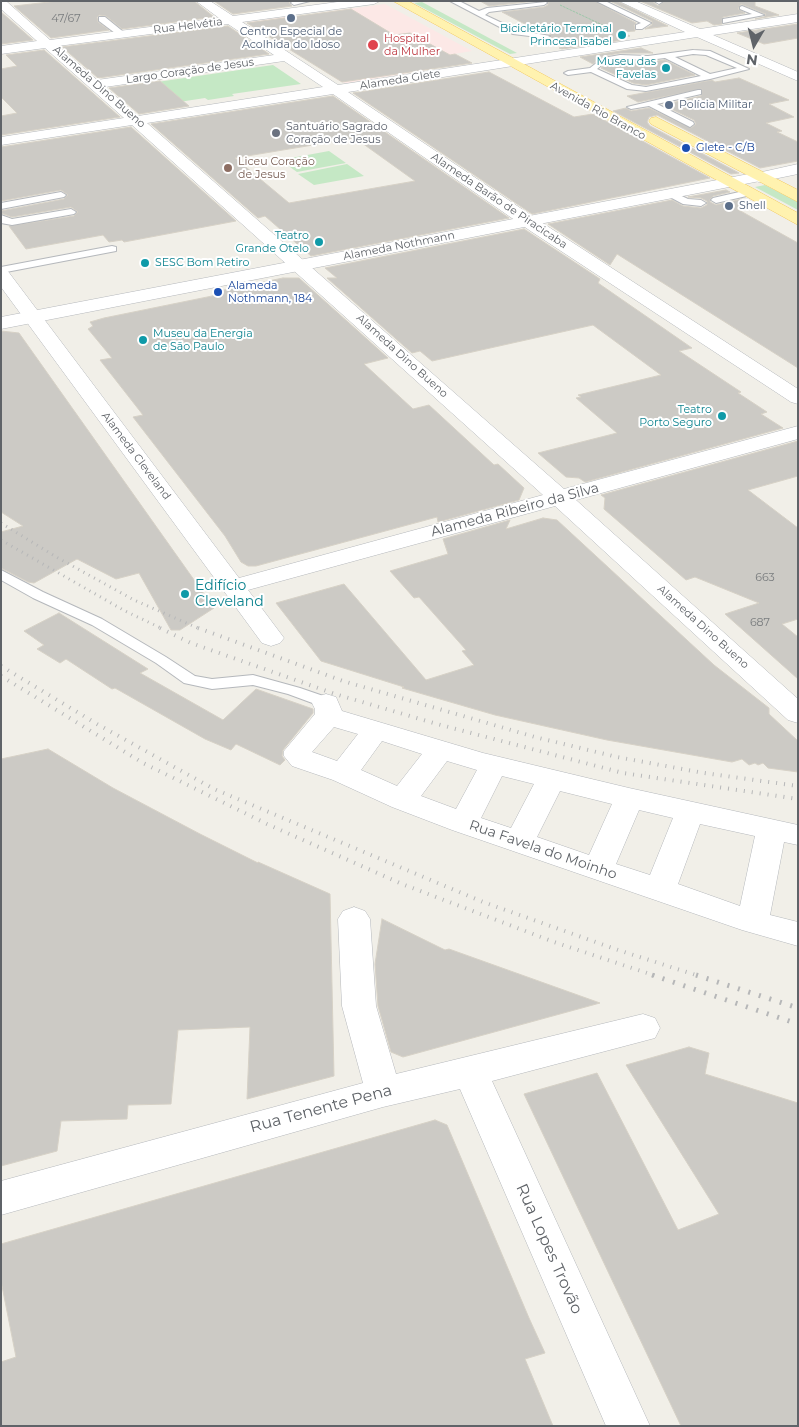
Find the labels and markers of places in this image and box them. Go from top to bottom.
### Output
marker: Centro Especial de Acolhida do Idoso [285,12,297,24]
place label: Bicicletário Terminal Princesa Isabel [500,22,612,48]
place label: Centro Especial de Acolhida do Idoso [240,25,342,51]
marker: Bicicletário Terminal Princesa Isabel [616,29,628,41]
place label: Hospital da Mulher [384,32,440,58]
marker: Hospital da Mulher [366,38,380,52]
place label: Museu das Favelas [597,55,656,81]
marker: Museu das Favelas [660,62,672,74]
place label: Polícia Militar [679,98,752,112]
marker: Polícia Militar [663,99,675,111]
place label: Santuário Sagrado Coração de Jesus [286,120,388,146]
marker: Santuário Sagrado Coração de Jesus [270,127,282,139]
place label: Glete - C/B [696,141,755,155]
marker: Glete - C/B [680,142,692,154]
place label: Liceu Coração de Jesus [238,155,315,181]
marker: Liceu Coração de Jesus [222,162,234,174]
place label: Shell [739,199,766,213]
marker: Shell [723,200,735,212]
place label: Teatro Grande Otelo [236,229,309,255]
marker: Teatro Grande Otelo [313,236,325,248]
place label: SESC Bom Retiro [155,256,250,270]
marker: SESC Bom Retiro [139,257,151,269]
place label: Alameda Nothmann, 184 [228,279,312,305]
marker: Alameda Nothmann, 184 [212,286,224,298]
place label: Museu da Energia de São Paulo [153,327,253,353]
marker: Museu da Energia de São Paulo [137,334,149,346]
place label: Teatro Porto Seguro [639,403,712,429]
marker: Teatro Porto Seguro [716,410,728,422]
place label: Edifício Cleveland [195,578,264,610]
marker: Edifício Cleveland [179,588,191,600]

